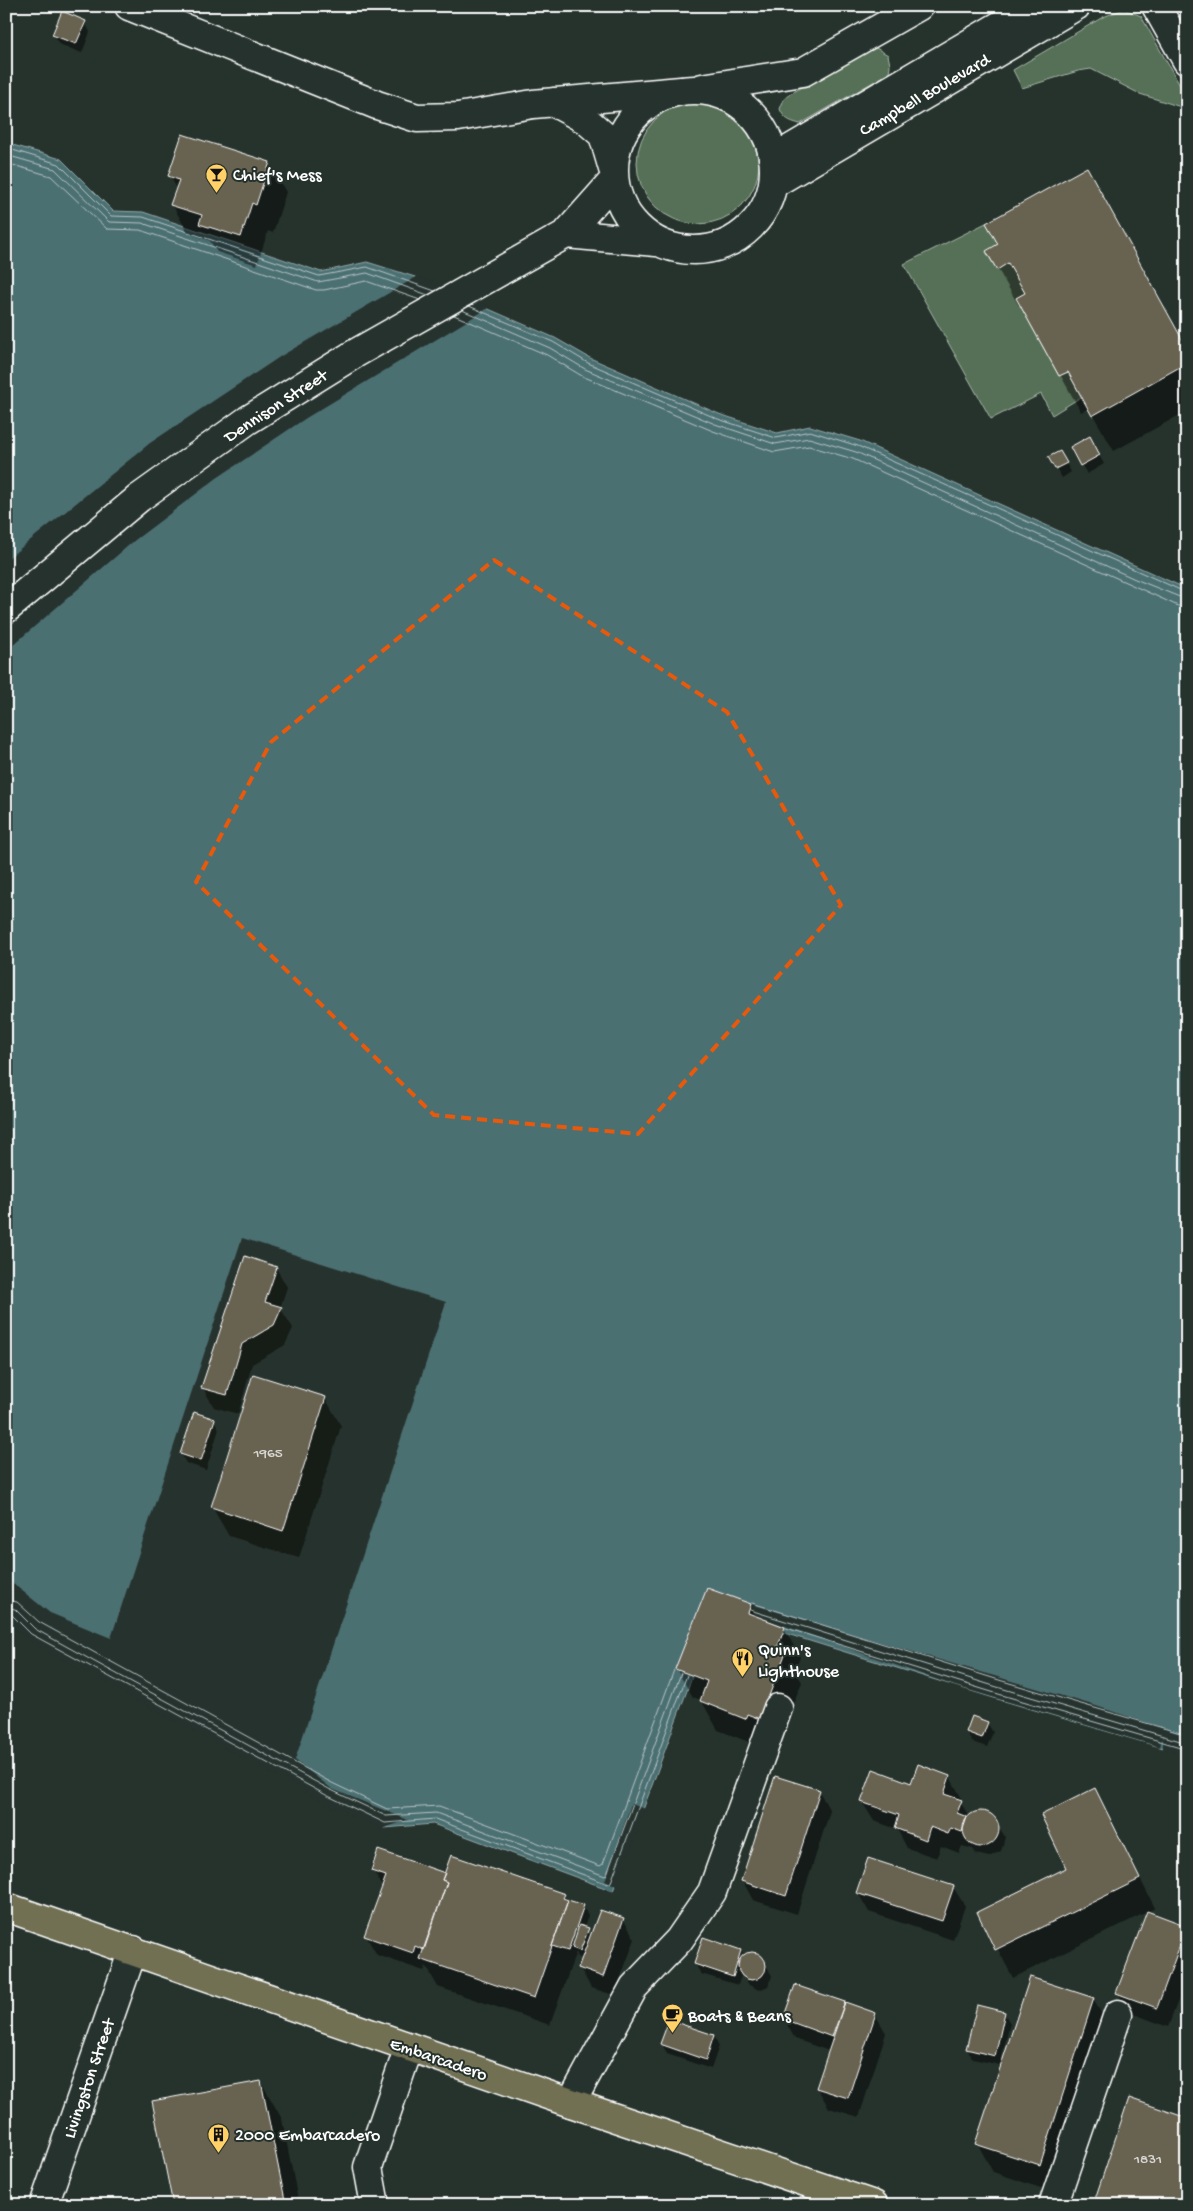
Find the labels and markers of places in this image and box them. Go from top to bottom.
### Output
bar icon: Chief's Mess [205,162,229,193]
place label: Chief's Mess [233,166,323,187]
place label: Quinn's Lighthouse [758,1641,840,1683]
restaurant icon: Quinn's Lighthouse [730,1647,754,1678]
cafe icon: Boats & Beans [660,2003,684,2034]
place label: Boats & Beans [687,2007,792,2028]
building icon: 2000 Embarcadero [207,2122,231,2153]
place label: 2000 Embarcadero [235,2126,380,2147]

